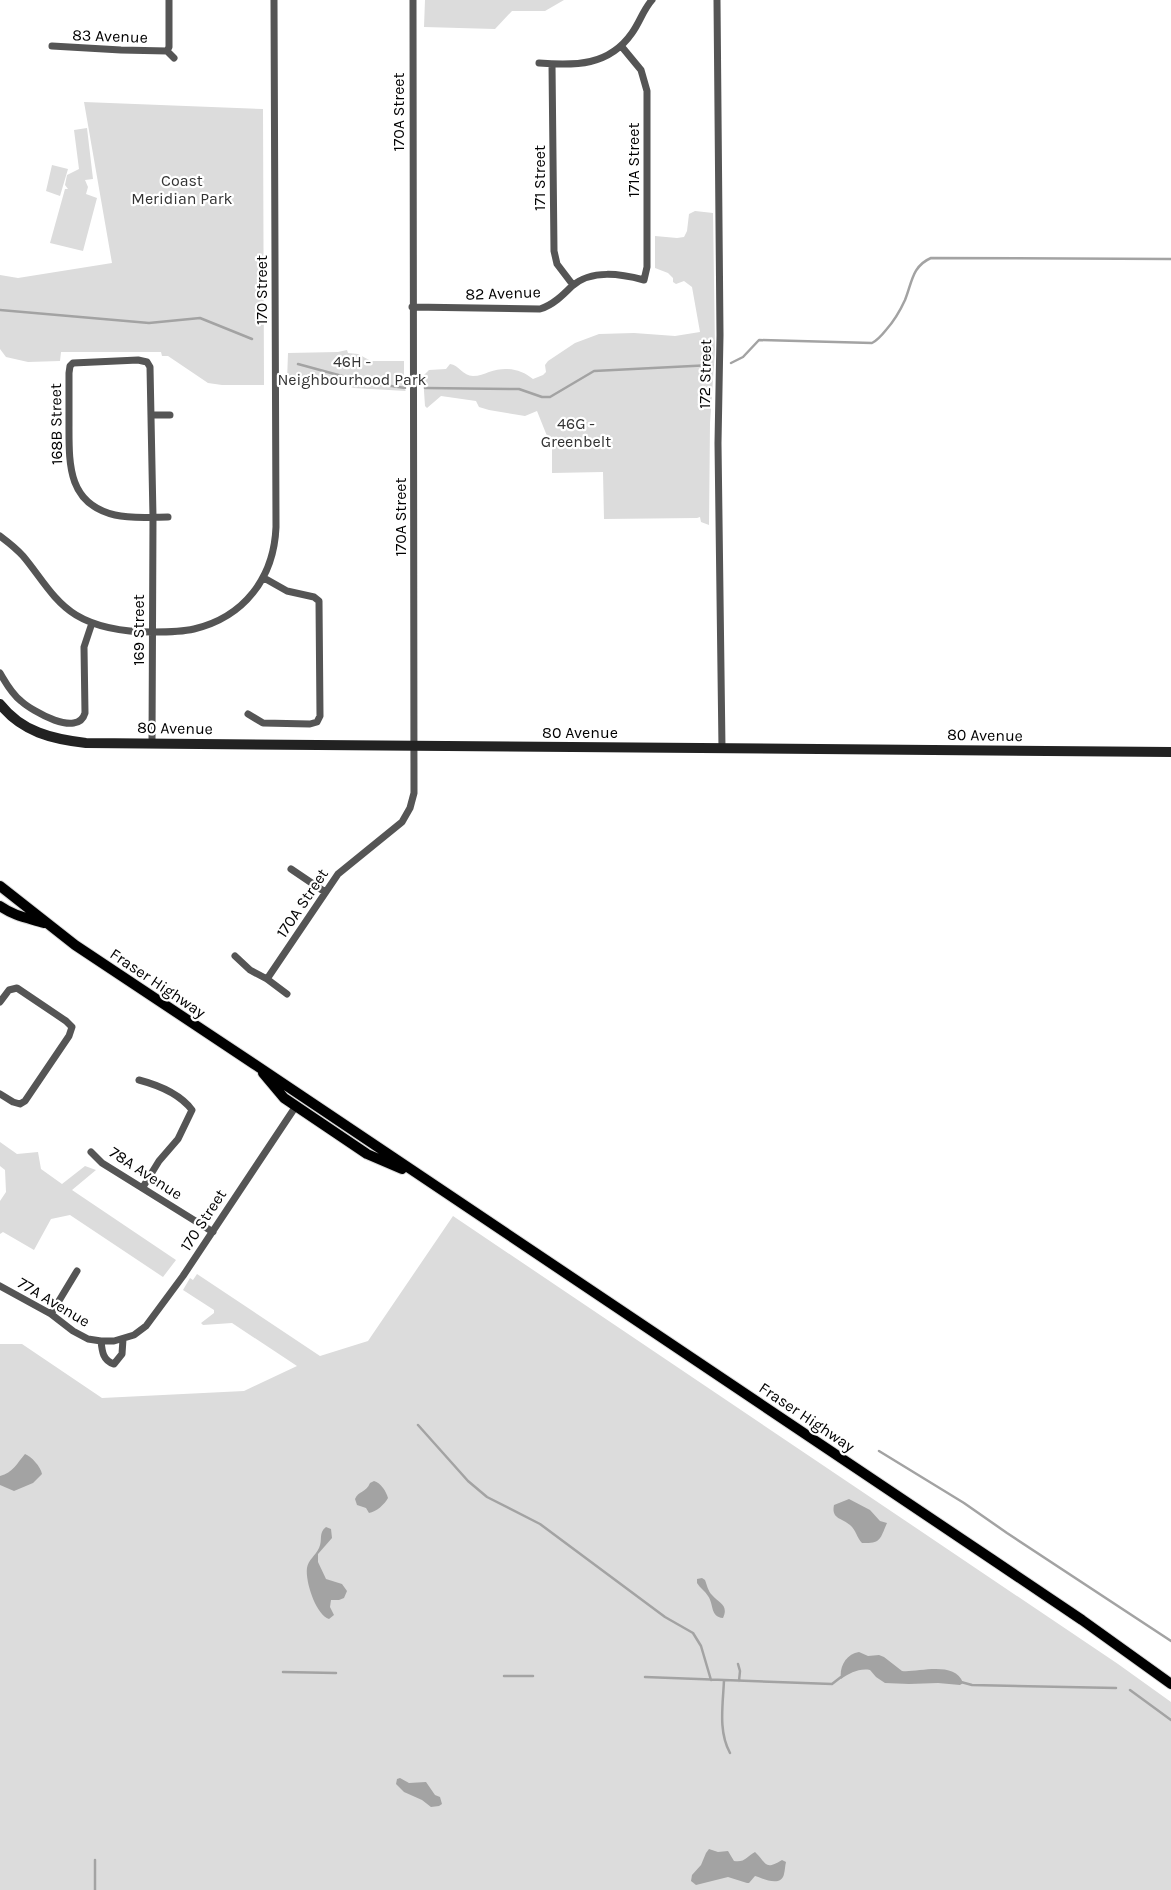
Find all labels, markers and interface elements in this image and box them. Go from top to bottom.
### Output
street label: 83 Avenue [72,25,148,47]
street label: 170A Street [389,72,408,152]
street label: 171A Street [624,123,643,198]
street label: 171 Street [530,145,549,211]
park label: Coast Meridian Park [131,171,233,208]
street label: 170 Street [252,255,271,325]
street label: 82 Avenue [465,282,541,304]
street label: 172 Street [695,339,715,409]
park label: 46H - Neighbourhood Park [277,352,427,389]
street label: 168B Street [46,383,66,465]
park label: 46G - Greenbelt [541,414,611,451]
street label: 170A Street [391,477,410,557]
street label: 169 Street [129,594,148,666]
street label: 80 Avenue [137,718,213,738]
street label: 80 Avenue [542,723,618,742]
street label: 80 Avenue [947,725,1023,745]
street label: 170A Street [272,865,332,941]
street label: Fraser Highway [107,944,210,1022]
street label: 78A Avenue [106,1142,186,1204]
street label: 170 Street [176,1185,230,1255]
street label: 77A Avenue [15,1273,93,1331]
street label: Fraser Highway [756,1378,859,1456]

